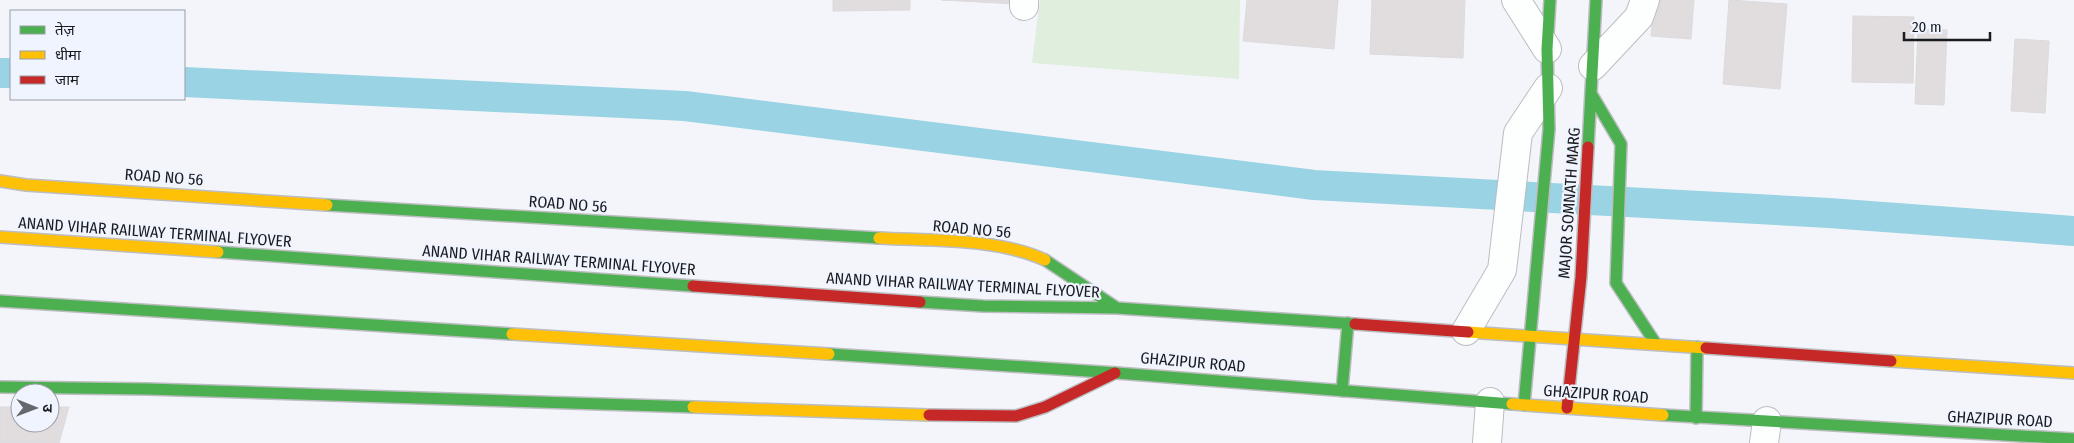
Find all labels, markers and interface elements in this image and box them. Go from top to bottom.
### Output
legend [10,10,185,100]
scale bar [1904,10,1990,42]
text: 20 m [1912,18,1942,36]
text: तेज़ [55,21,76,39]
text: धीमा [55,46,82,64]
text: जाम [55,71,80,89]
street label: MAJOR SOMNATH MARG [1554,127,1584,279]
street label: ROAD NO 56 [124,165,204,189]
street label: ROAD NO 56 [528,192,608,216]
street label: ANAND VIHAR RAILWAY TERMINAL FLYOVER [18,213,293,251]
street label: ROAD NO 56 [932,216,1012,242]
street label: ANAND VIHAR RAILWAY TERMINAL FLYOVER [422,241,697,279]
street label: ANAND VIHAR RAILWAY TERMINAL FLYOVER [826,268,1101,302]
street label: GHAZIPUR ROAD [1140,348,1246,376]
street label: GHAZIPUR ROAD [1543,381,1649,407]
north arrow [10,383,60,433]
text: उ [39,404,56,413]
street label: GHAZIPUR ROAD [1947,407,2053,431]

